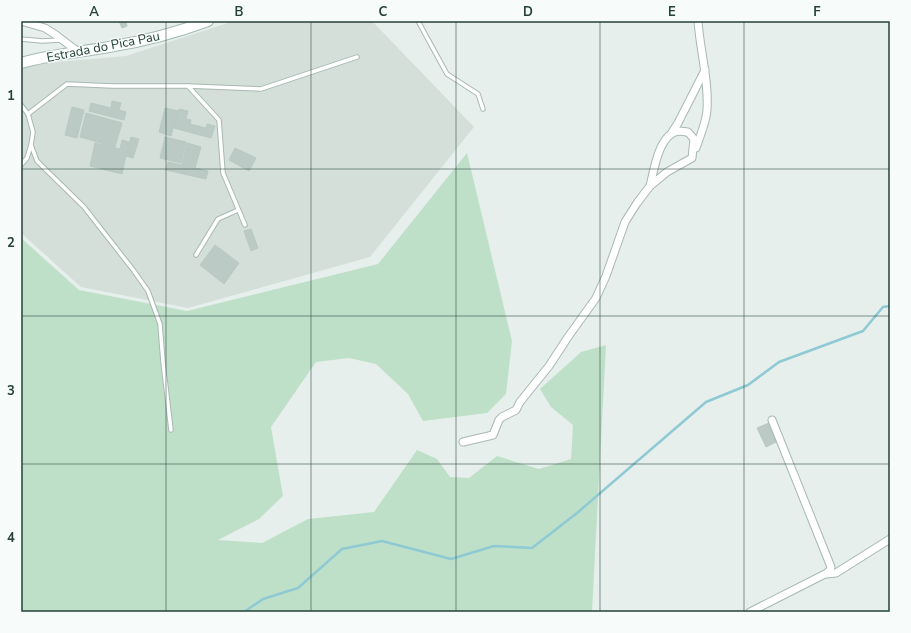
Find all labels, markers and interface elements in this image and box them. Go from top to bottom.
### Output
text: A [89,3,99,21]
text: B [235,3,244,21]
text: C [379,3,388,21]
text: D [523,3,533,21]
text: E [668,3,676,21]
text: F [813,3,821,21]
street label: Estrada do Pica Pau [45,27,161,67]
text: 1 [7,87,15,105]
text: 2 [7,234,15,252]
text: 3 [7,382,15,400]
text: 4 [7,529,15,547]

